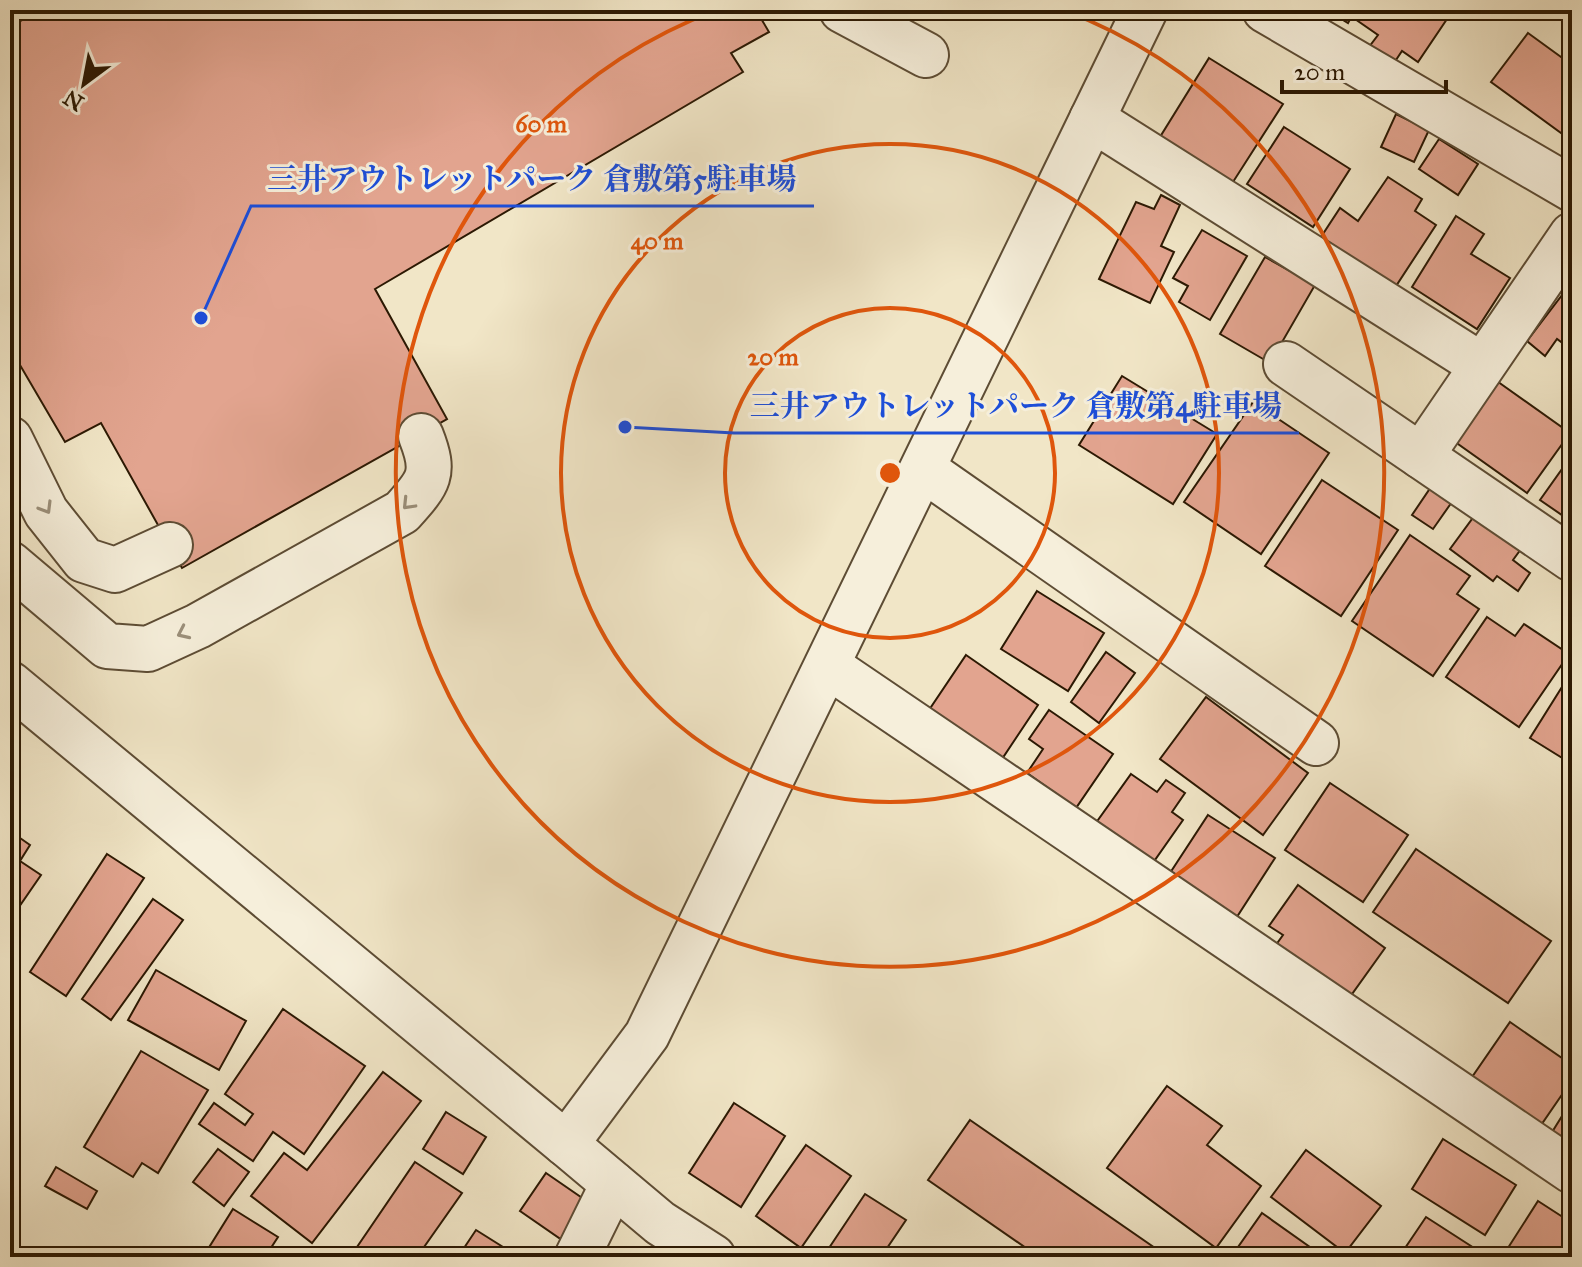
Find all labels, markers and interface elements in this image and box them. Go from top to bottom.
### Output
north arrow [44,44,124,124]
scale bar [1282,44,1446,94]
text: 20 m [1294,57,1345,87]
text: N [58,84,89,117]
text: 60 m [515,109,568,139]
callout: 三井アウトレットパーク 倉敷第5駐車場 [251,152,814,206]
text: 三井アウトレットパーク 倉敷第5駐車場 [267,161,797,197]
text: 40 m [631,226,684,256]
text: 20 m [747,342,799,372]
callout: 三井アウトレットパーク 倉敷第4駐車場 [734,379,1299,433]
text: 三井アウトレットパーク 倉敷第4駐車場 [750,388,1282,424]
centre of rings [876,459,904,487]
one-way arrow [403,495,418,509]
one-way arrow [36,499,51,514]
one-way arrow [177,623,192,639]

